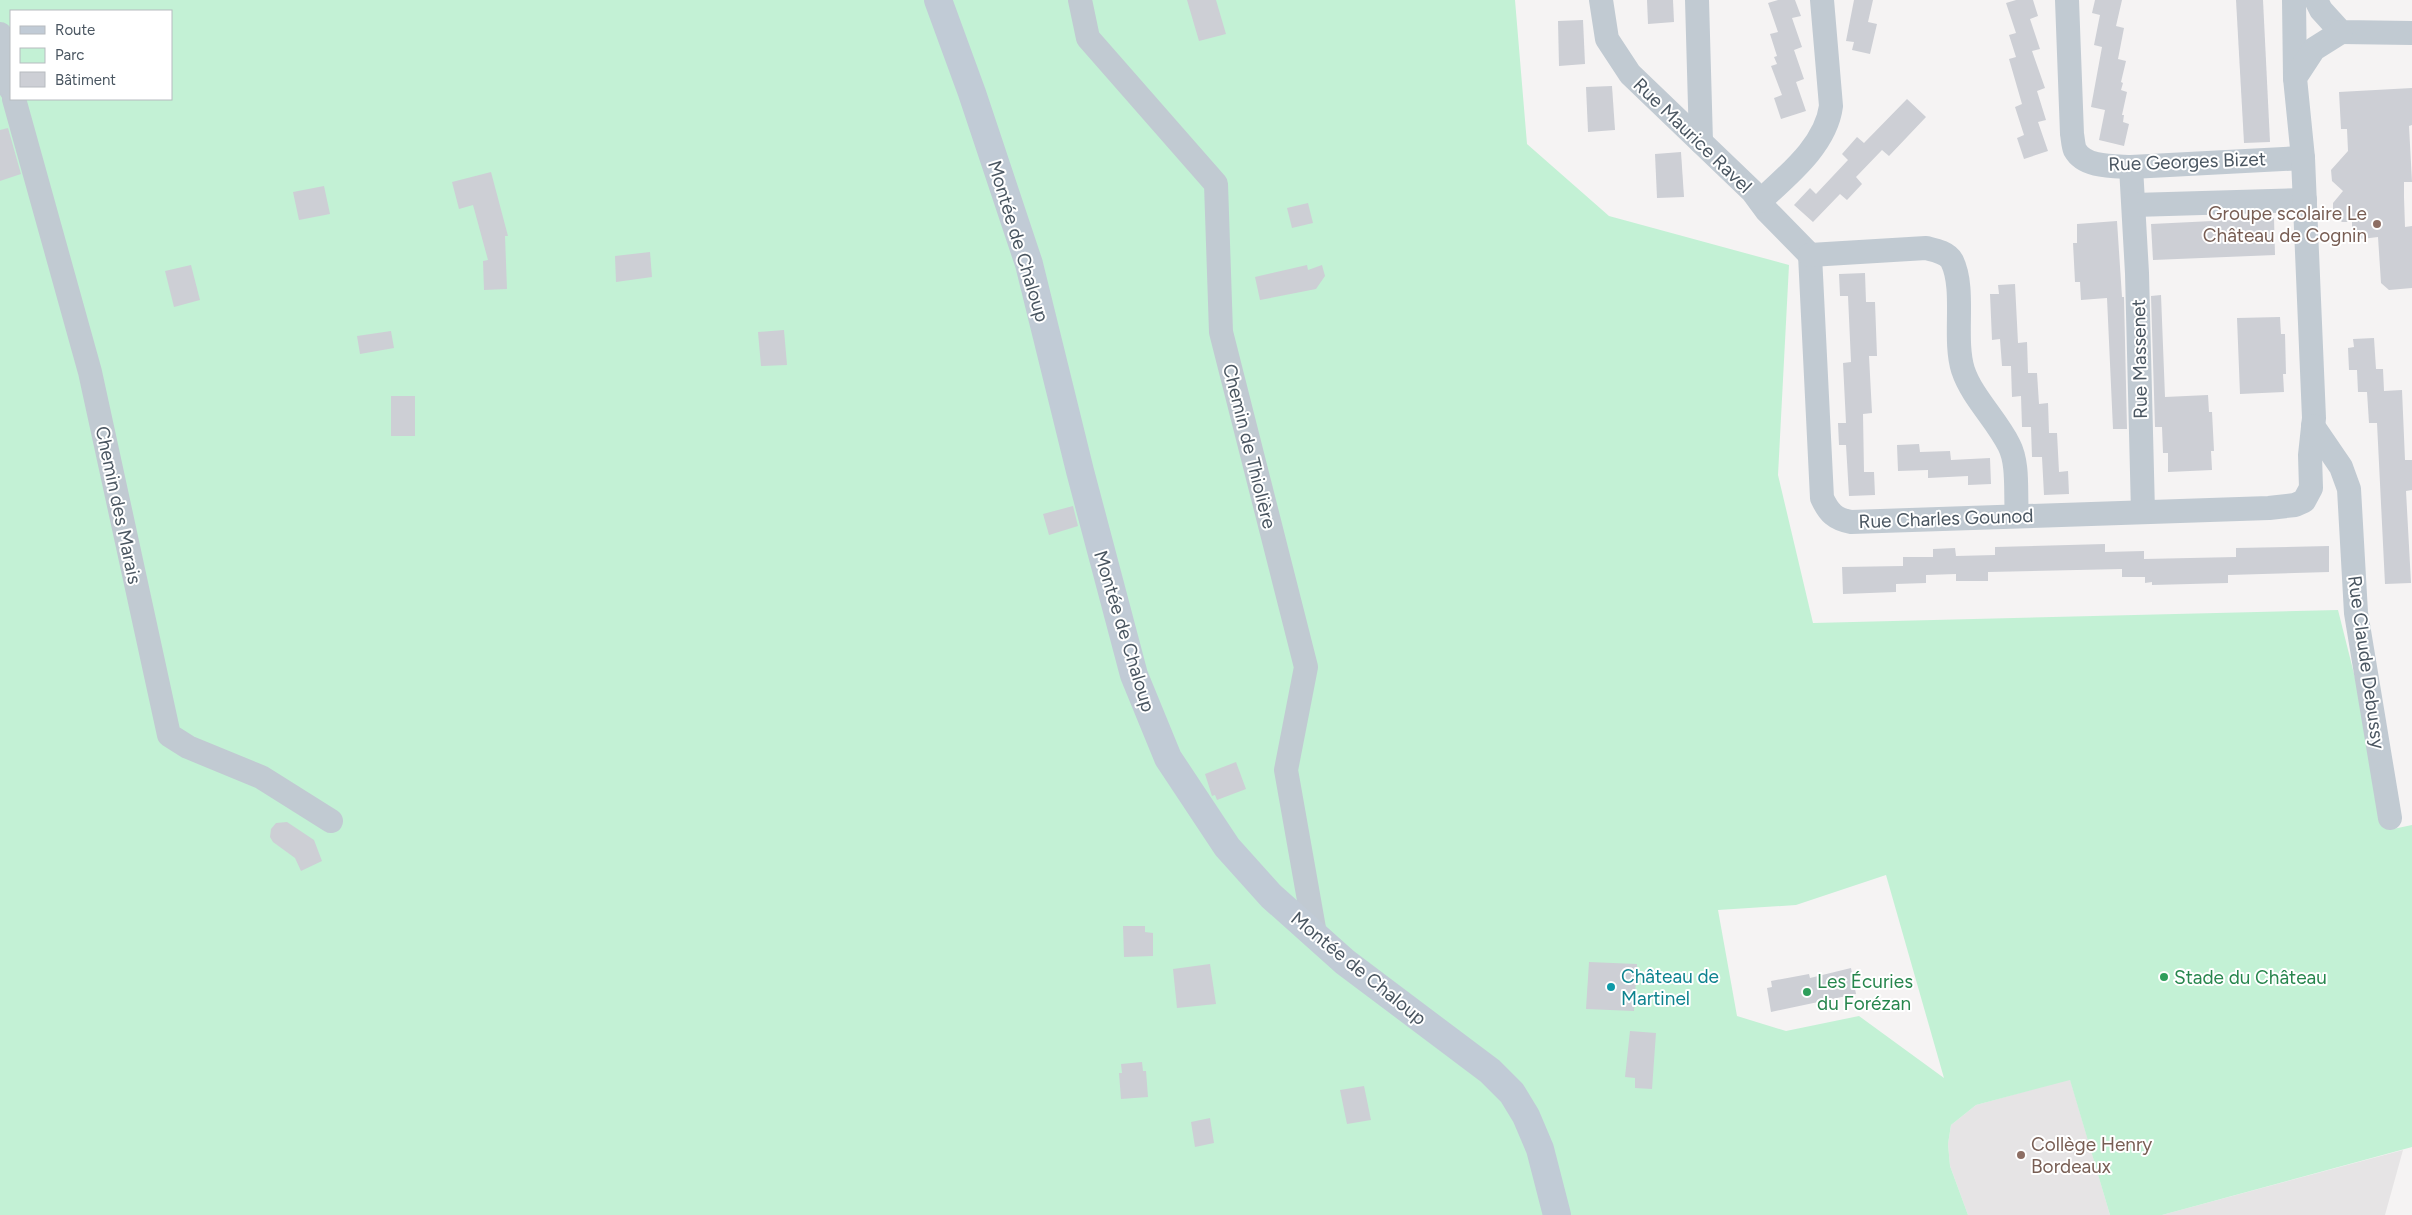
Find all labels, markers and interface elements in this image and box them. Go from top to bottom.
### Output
legend [10,10,172,100]
text: Route [55,21,95,39]
text: Parc [55,46,84,64]
text: Bâtiment [55,71,116,89]
street label: Rue Maurice Ravel [1629,73,1757,198]
street label: Rue Georges Bizet [2108,147,2266,176]
street label: Montée de Chaloup [983,158,1054,325]
place label: Groupe scolaire Le Château de Cognin [2203,202,2367,247]
marker: Groupe scolaire Le Château de Cognin [2371,218,2383,230]
street label: Rue Massenet [2127,299,2152,419]
street label: Chemin de Thiolière [1218,361,1281,531]
street label: Chemin des Marais [91,424,146,586]
street label: Rue Charles Gounod [1858,504,2034,533]
street label: Montée de Chaloup [1089,548,1160,715]
street label: Rue Claude Debussy [2343,574,2390,750]
street label: Montée de Chaloup [1286,907,1431,1030]
place label: Château de Martinel [1621,965,1719,1010]
place label: Stade du Château [2174,966,2327,989]
place label: Les Écuries du Forézan [1817,970,1913,1015]
marker: Stade du Château [2158,971,2170,983]
marker: Château de Martinel [1605,981,1617,993]
marker: Les Écuries du Forézan [1801,986,1813,998]
place label: Collège Henry Bordeaux [2031,1133,2152,1178]
marker: Collège Henry Bordeaux [2015,1149,2027,1161]

